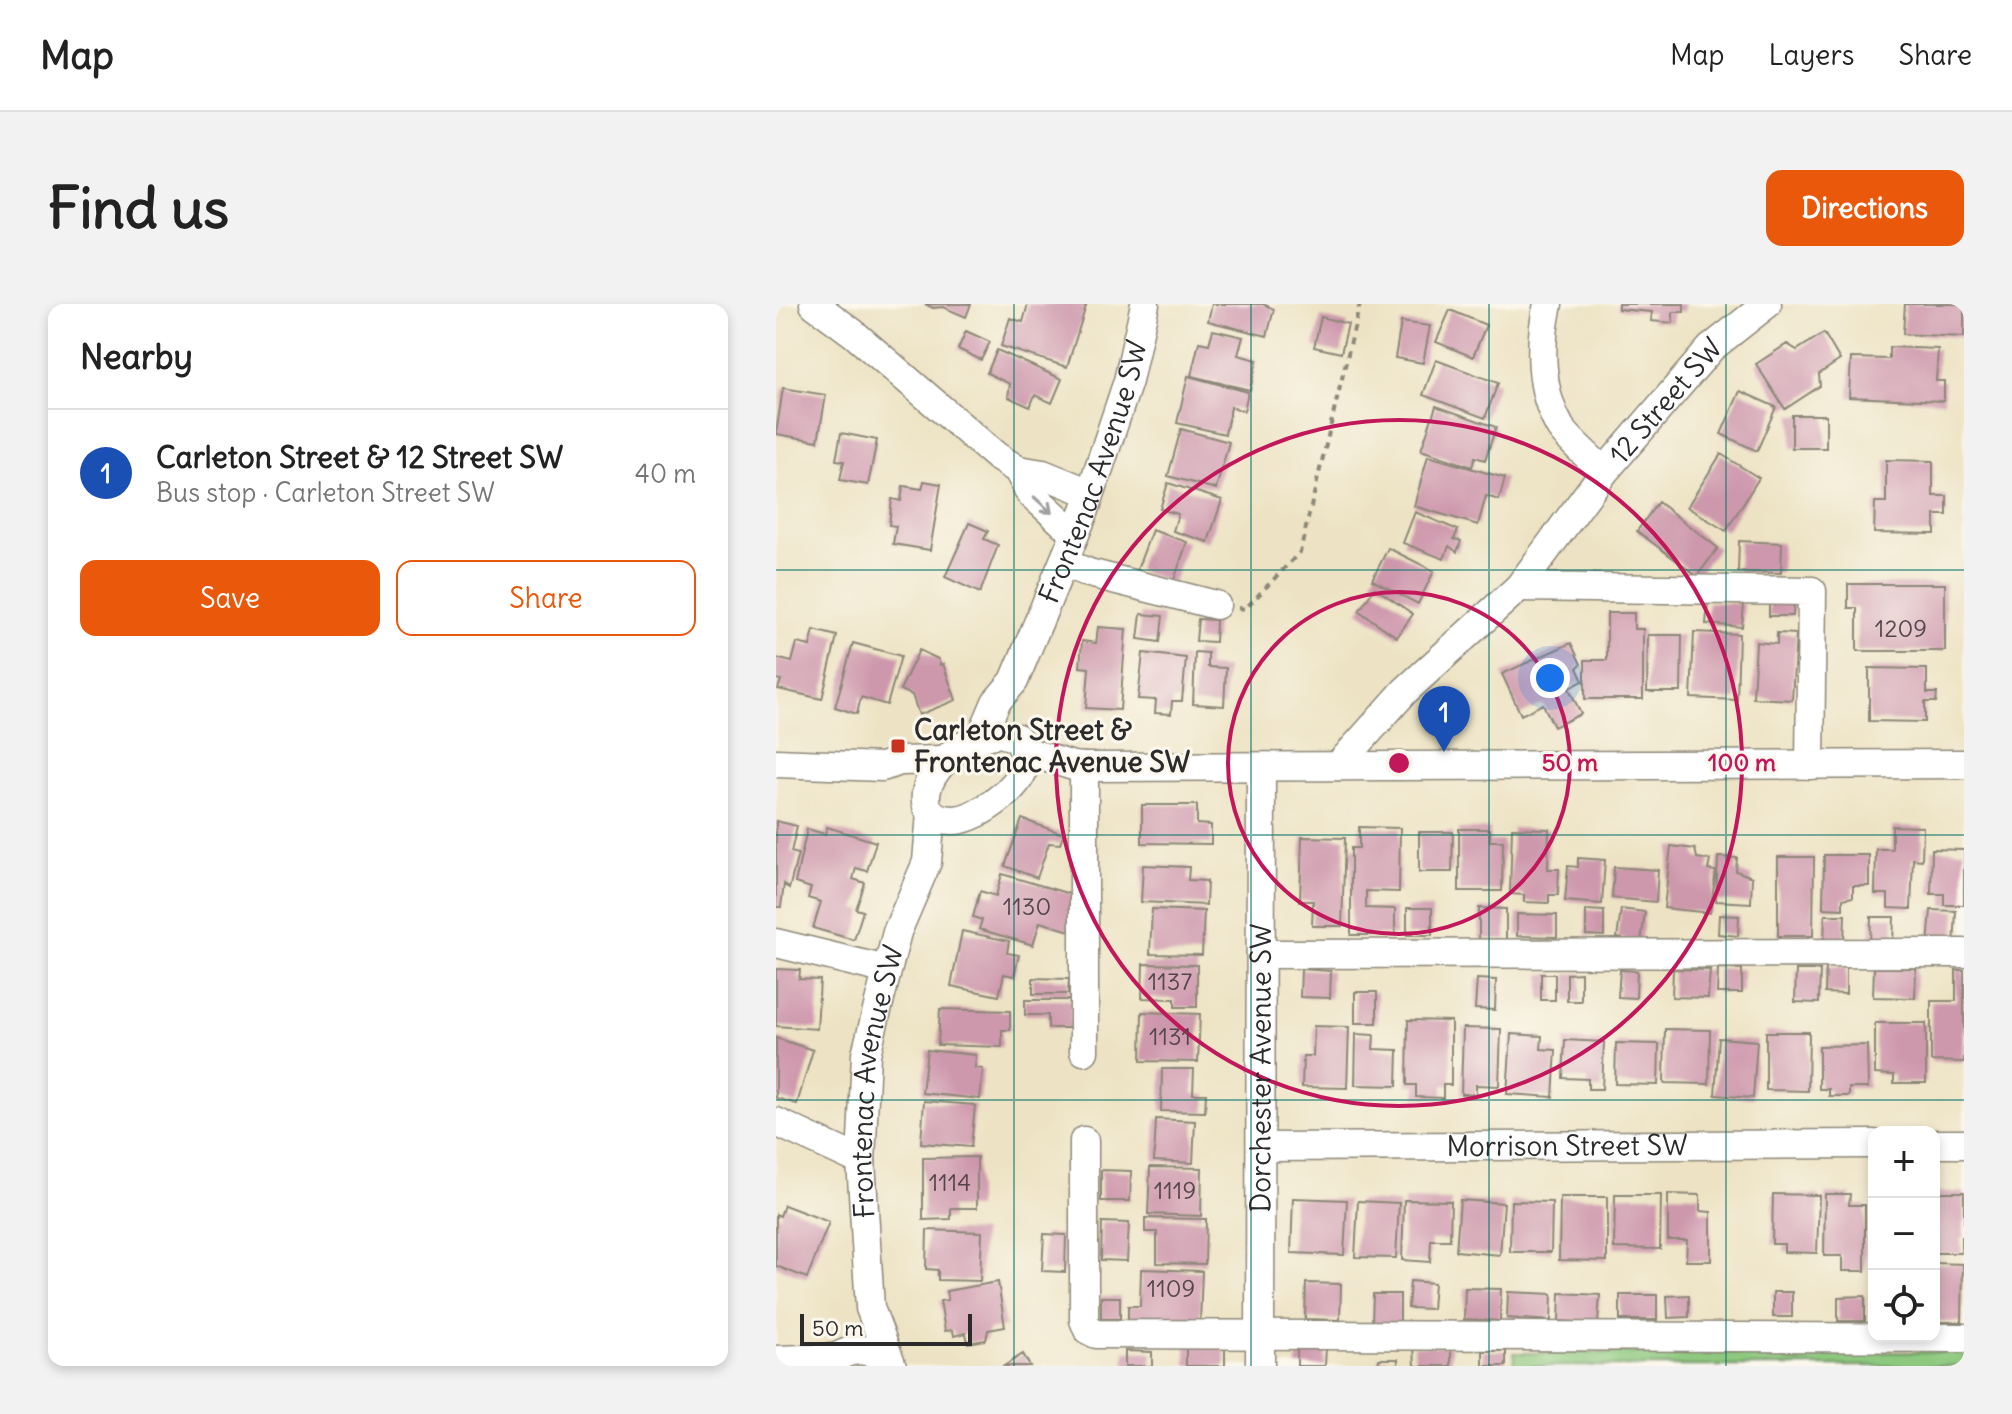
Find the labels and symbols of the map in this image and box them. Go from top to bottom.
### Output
street label: 12 Street SW [1601,330,1730,471]
street label: Frontenac Avenue SW [1030,337,1155,608]
one-way arrow [1032,496,1052,514]
house number: 1209 [1875,613,1927,643]
your location [1530,658,1570,698]
pin: 1 [1418,686,1470,752]
place label: Carleton Street & Frontenac Avenue SW [914,712,1191,780]
marker: Carleton Street & Frontenac Avenue SW [889,737,907,755]
text: 50 m [1542,747,1598,777]
text: 100 m [1708,747,1776,777]
centre of rings [1385,749,1413,777]
house number: 1130 [1003,891,1051,921]
street label: Dorchester Avenue SW [1242,923,1279,1213]
street label: Frontenac Avenue SW [843,941,911,1220]
house number: 1137 [1148,966,1192,996]
house number: 1131 [1149,1021,1191,1051]
street label: Morrison Street SW [1446,1127,1688,1164]
house number: 1114 [929,1167,971,1197]
house number: 1119 [1154,1175,1196,1205]
house number: 1109 [1147,1273,1195,1303]
scale bar [800,1310,972,1346]

